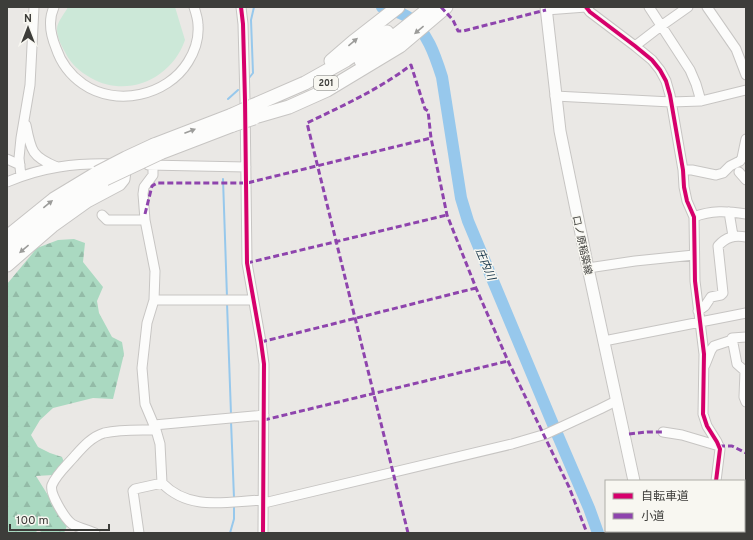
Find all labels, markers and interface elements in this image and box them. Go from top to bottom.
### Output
north arrow [8,8,48,48]
text: N [24,12,32,26]
one-way arrow [413,26,424,35]
one-way arrow [348,38,358,47]
road number: 201 [314,76,338,90]
one-way arrow [184,128,196,134]
one-way arrow [43,199,54,208]
street label: 口ノ原稲築線 [569,215,594,276]
one-way arrow [18,245,29,254]
water label: 庄内川 [472,246,498,283]
legend [605,480,745,532]
text: 自転車道 [641,489,689,505]
scale bar [10,506,109,532]
text: 小道 [641,509,665,525]
text: 100 m [16,513,49,529]

